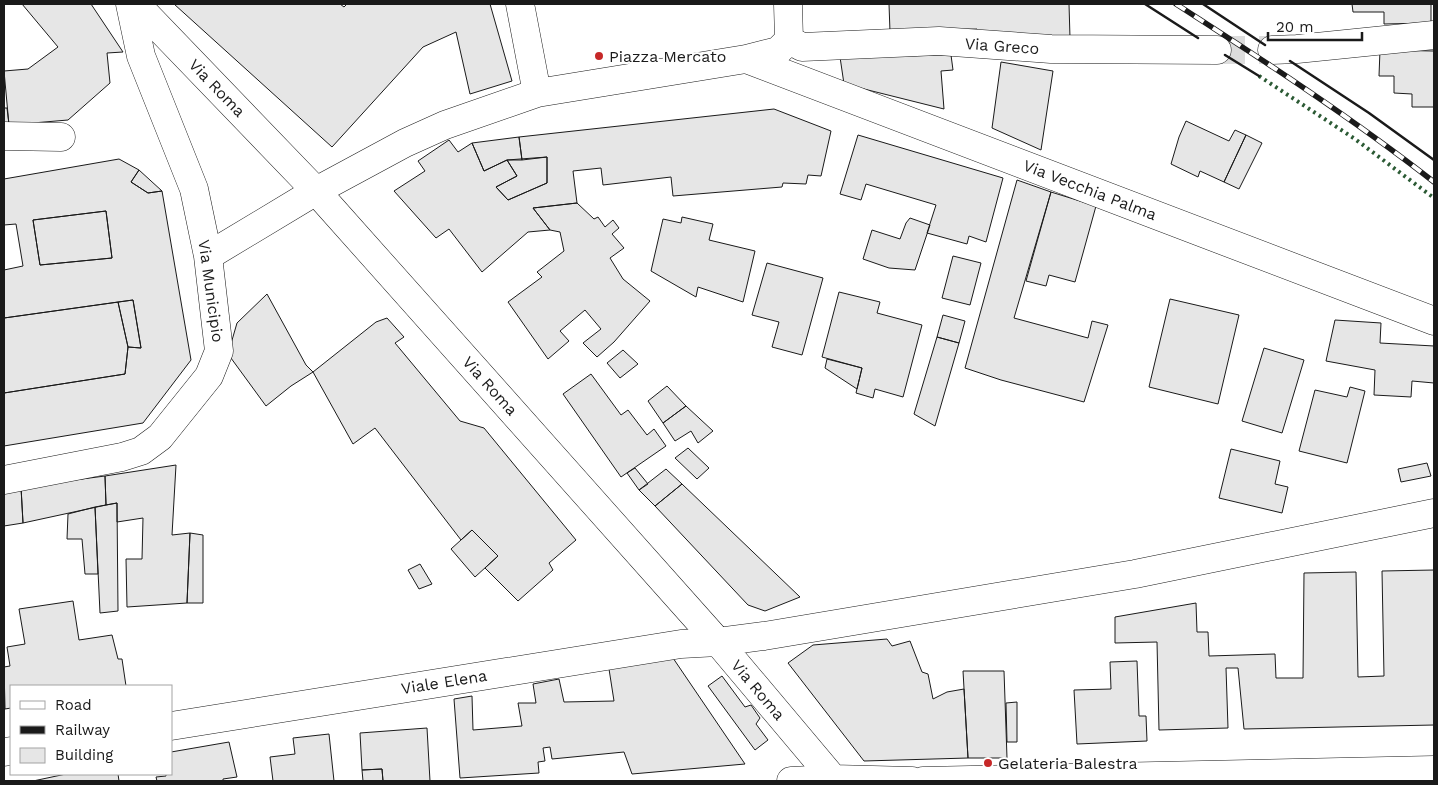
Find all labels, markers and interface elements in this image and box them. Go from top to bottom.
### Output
scale bar [1268,10,1362,42]
text: 20 m [1276,18,1314,36]
street label: Via Greco [964,34,1040,58]
place label: Piazza Mercato [609,47,726,66]
marker: Piazza Mercato [593,50,605,62]
street label: Via Roma [185,55,249,121]
street label: Via Vecchia Palma [1021,156,1159,224]
street label: Via Municipio [194,238,228,344]
street label: Via Roma [459,353,521,419]
street label: Via Roma [727,656,789,724]
street label: Viale Elena [400,666,488,698]
legend [10,685,172,775]
text: Road [55,696,92,714]
text: Railway [55,721,110,739]
text: Building [55,746,113,764]
place label: Gelateria Balestra [998,754,1137,773]
marker: Gelateria Balestra [982,757,994,769]

